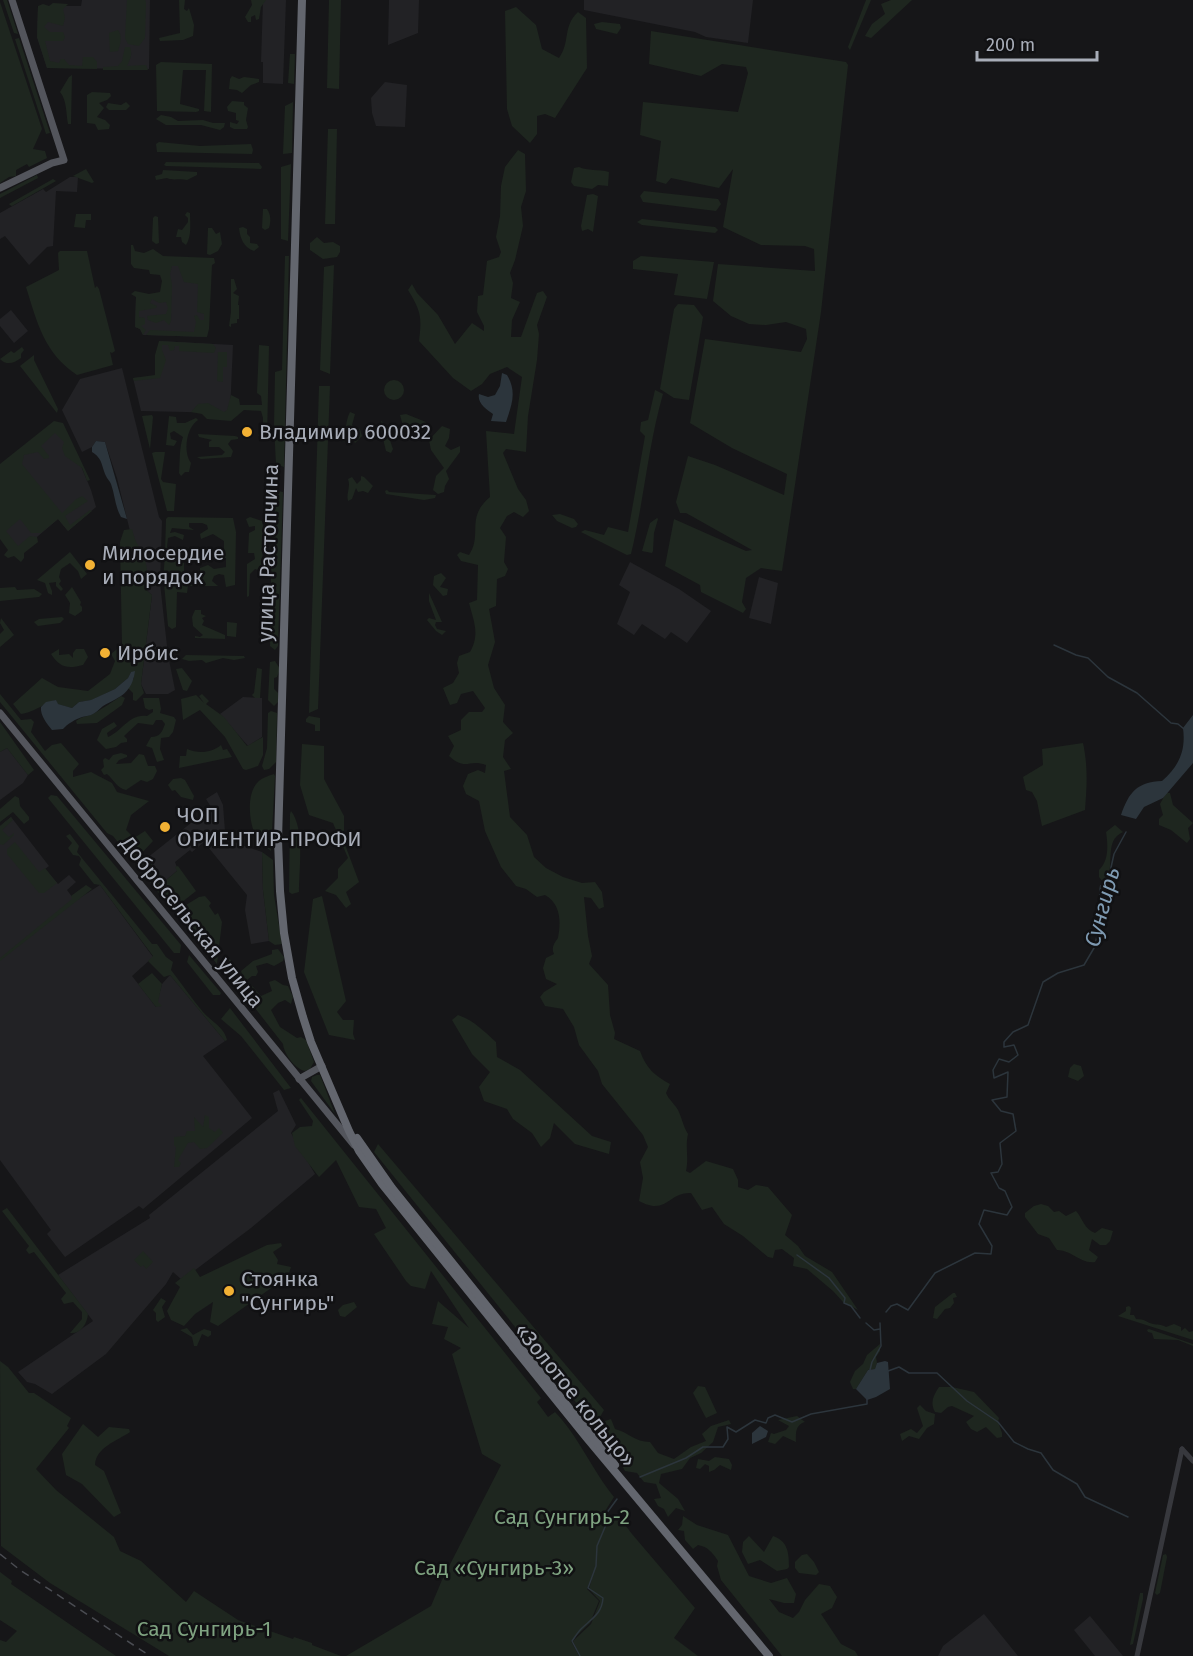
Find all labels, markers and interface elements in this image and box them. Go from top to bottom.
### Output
scale bar [977,24,1097,62]
text: 200 m [986,34,1035,56]
place label: Владимир 600032 [259,419,431,445]
marker: Владимир 600032 [240,425,254,439]
street label: улица Растопчина [252,463,284,643]
place label: Милосердие и порядок [102,540,224,590]
marker: Милосердие и порядок [83,558,97,572]
place label: Ирбис [117,640,179,666]
marker: Ирбис [98,646,112,660]
place label: ЧОП ОРИЕНТИР-ПРОФИ [177,802,362,852]
marker: ЧОП ОРИЕНТИР-ПРОФИ [158,820,172,834]
street label: Добросельская улица [114,830,269,1013]
water label: Сунгирь [1078,864,1126,950]
place label: Стоянка "Сунгирь" [241,1266,335,1316]
marker: Стоянка "Сунгирь" [222,1284,236,1298]
street label: «Золотое кольцо» [509,1318,641,1472]
park label: Сад Сунгирь-2 [494,1504,630,1530]
park label: Сад «Сунгирь-3» [414,1555,574,1581]
park label: Сад Сунгирь-1 [137,1616,271,1642]

